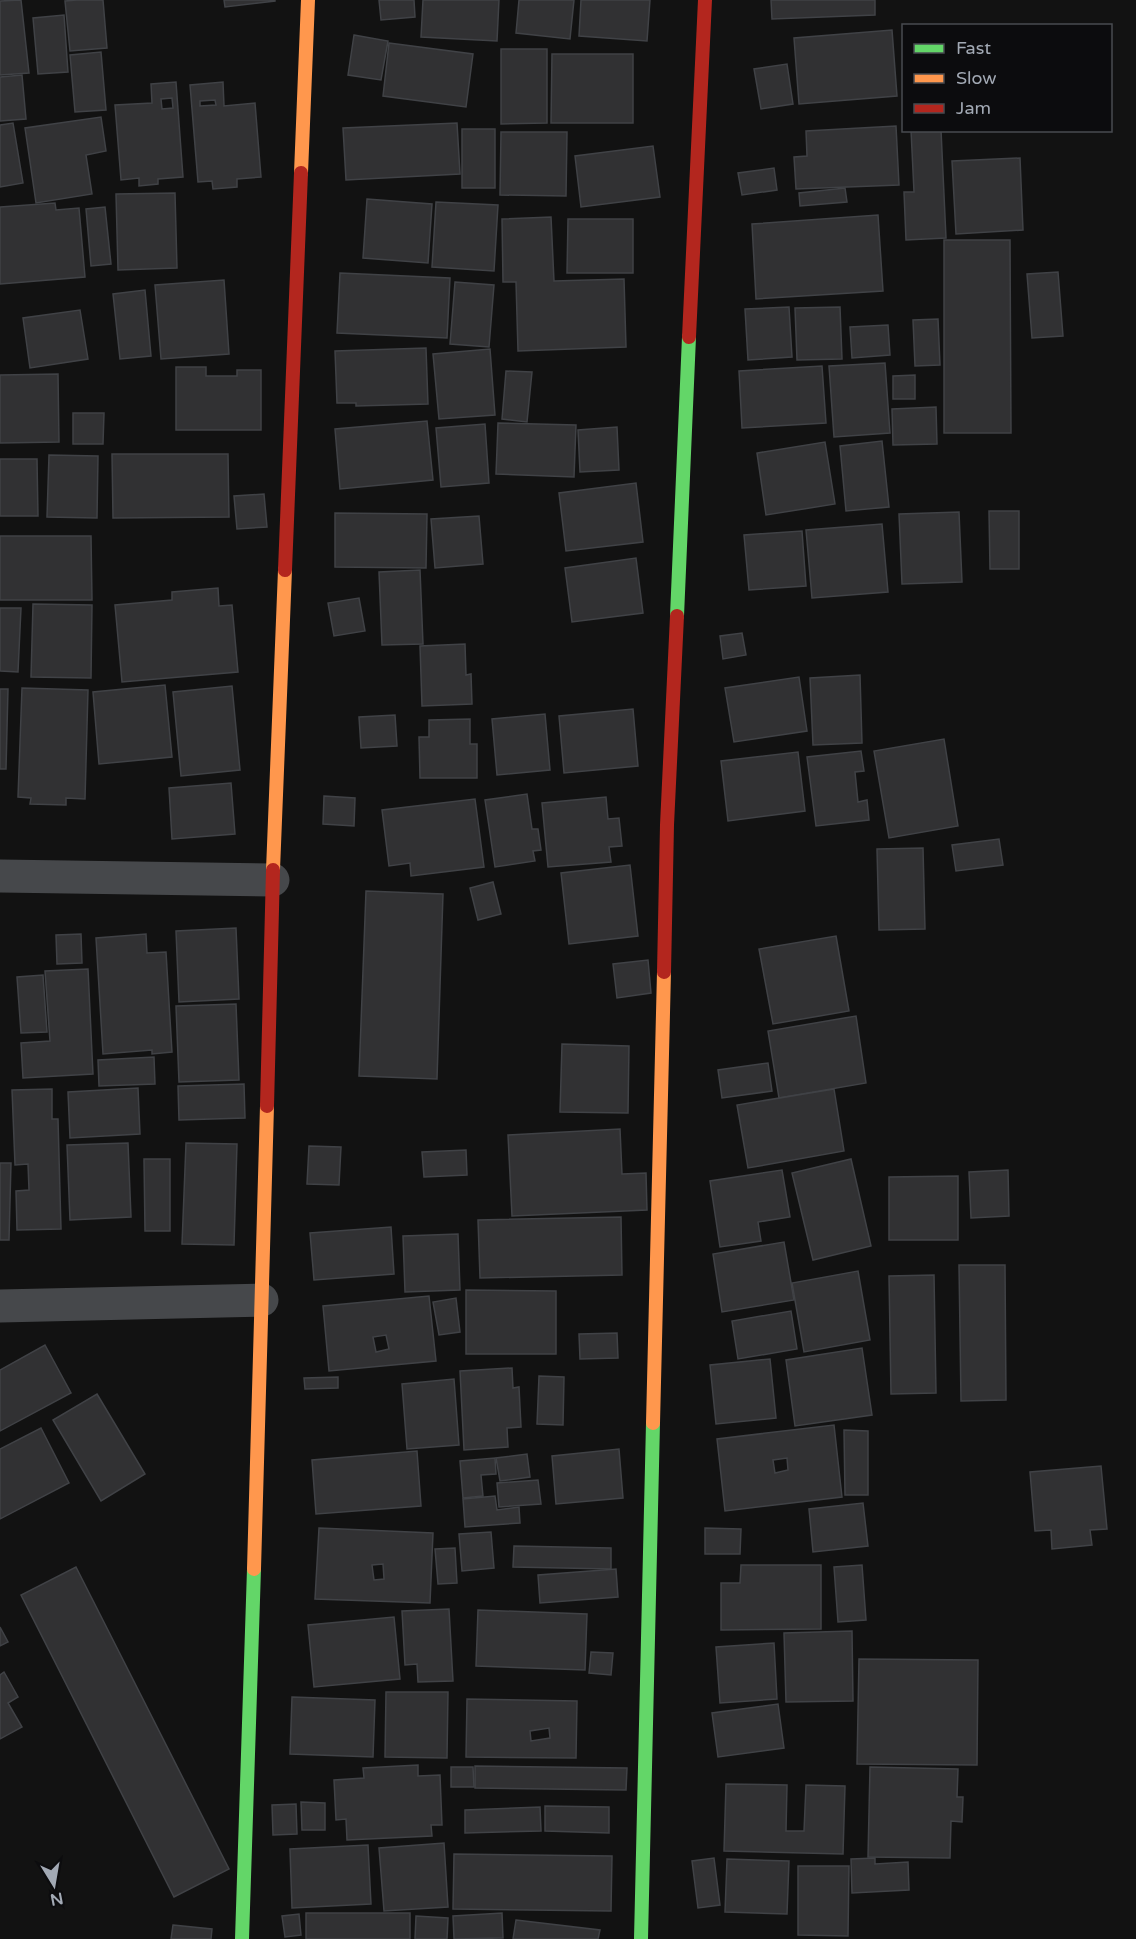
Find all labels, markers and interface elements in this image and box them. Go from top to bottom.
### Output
legend [902,24,1112,132]
text: Fast [956,37,991,59]
text: Slow [956,67,997,89]
text: Jam [956,97,991,119]
north arrow [24,1855,84,1915]
text: N [48,1888,65,1910]

